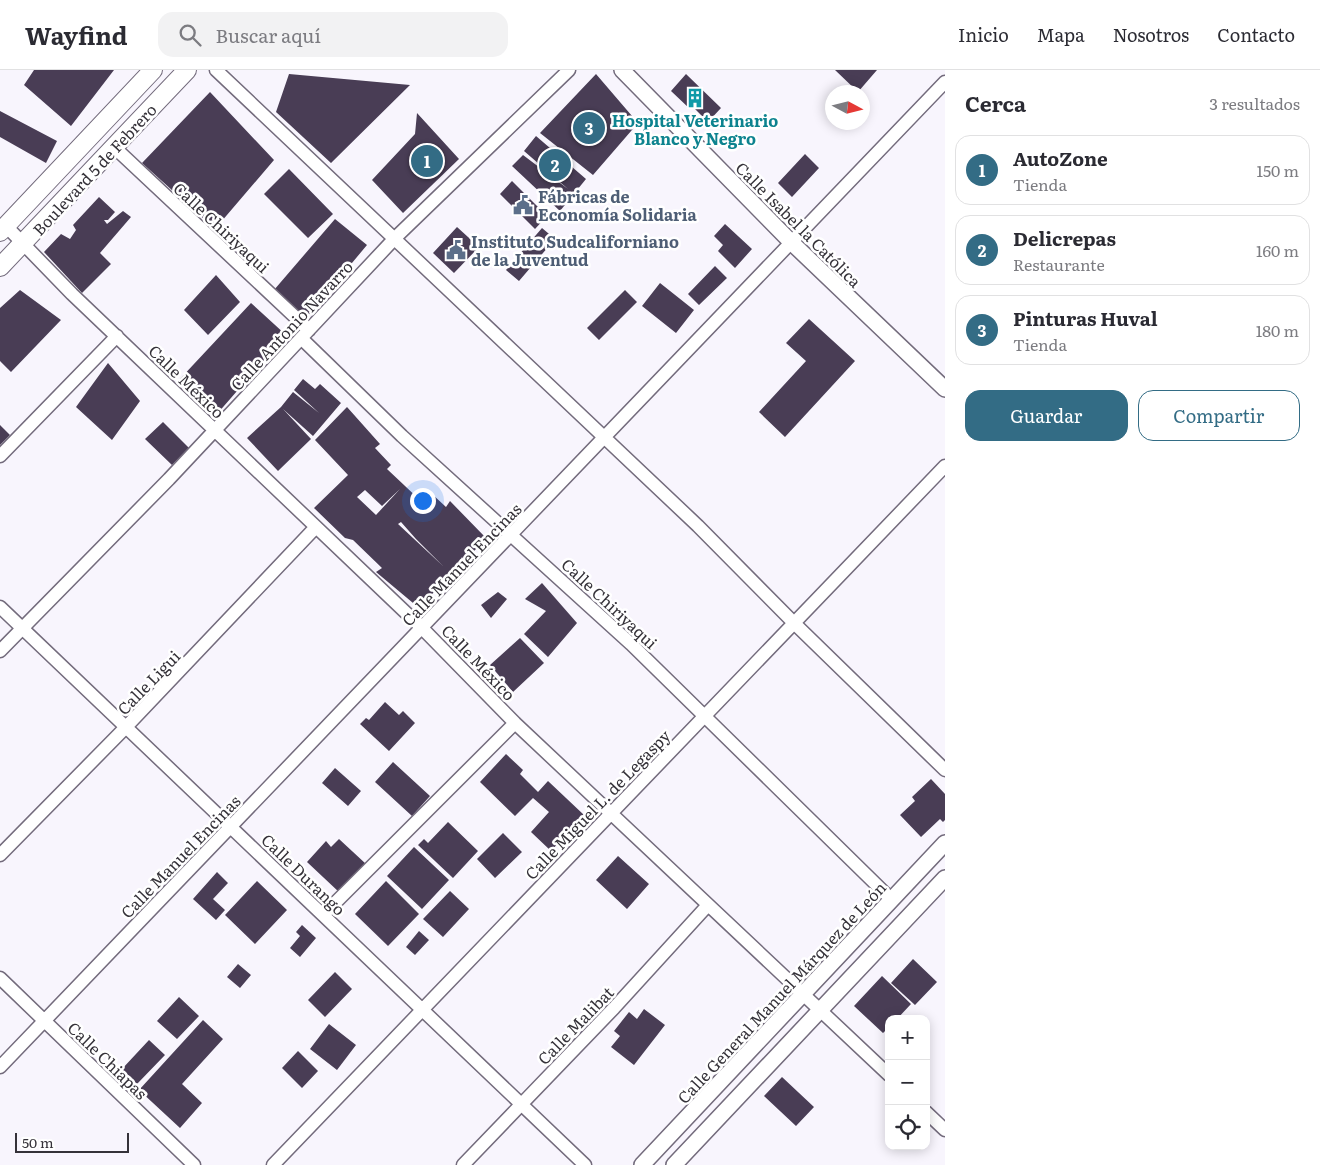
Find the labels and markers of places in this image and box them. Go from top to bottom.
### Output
building icon: Hospital Veterinario Blanco y Negro [684,87,706,109]
place label: Hospital Veterinario Blanco y Negro [612,108,778,150]
pin: 3 [573,109,605,147]
pin: 1 [411,142,443,180]
pin: 2 [539,146,571,184]
place label: Fábricas de Economía Solidaria [538,184,698,226]
public building icon: Fábricas de Economía Solidaria [512,194,534,216]
place label: Instituto Sudcaliforniano de la Juventud [471,229,679,271]
public building icon: Instituto Sudcaliforniano de la Juventud [445,239,467,261]

